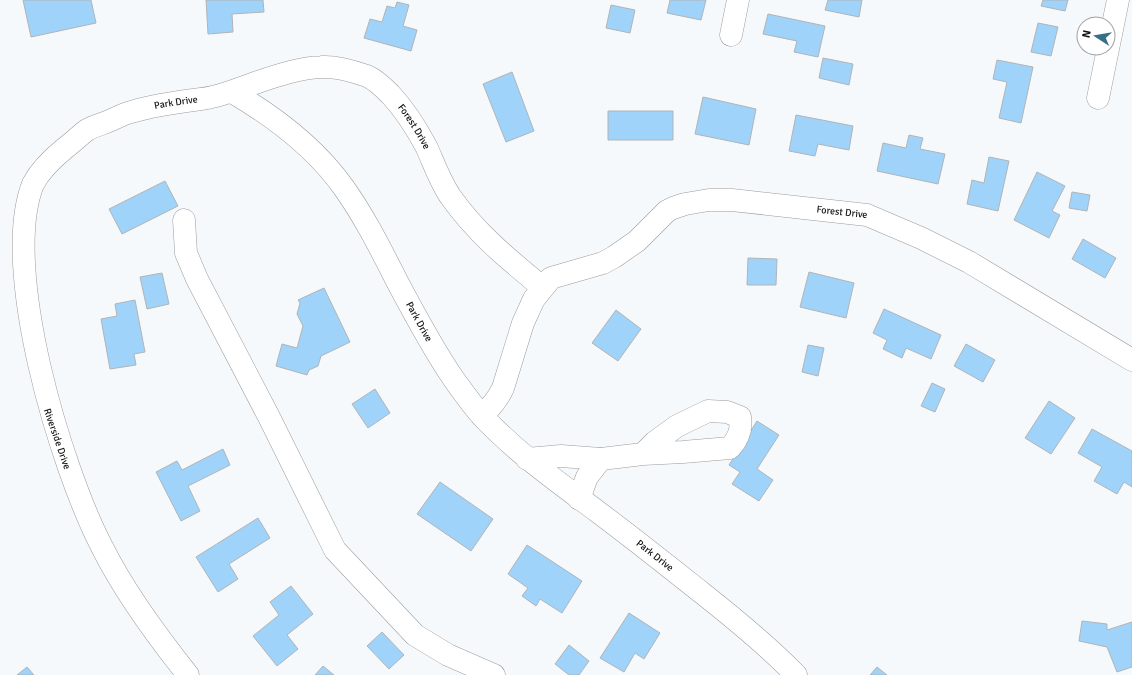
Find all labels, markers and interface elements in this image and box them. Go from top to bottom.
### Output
north arrow [1076,16,1116,56]
text: N [1080,29,1094,39]
street label: Park Drive [153,93,198,112]
street label: Forest Drive [395,102,433,151]
street label: Forest Drive [816,203,868,221]
street label: Park Drive [403,300,435,344]
street label: Riverside Drive [41,407,73,471]
street label: Park Drive [634,537,676,574]

